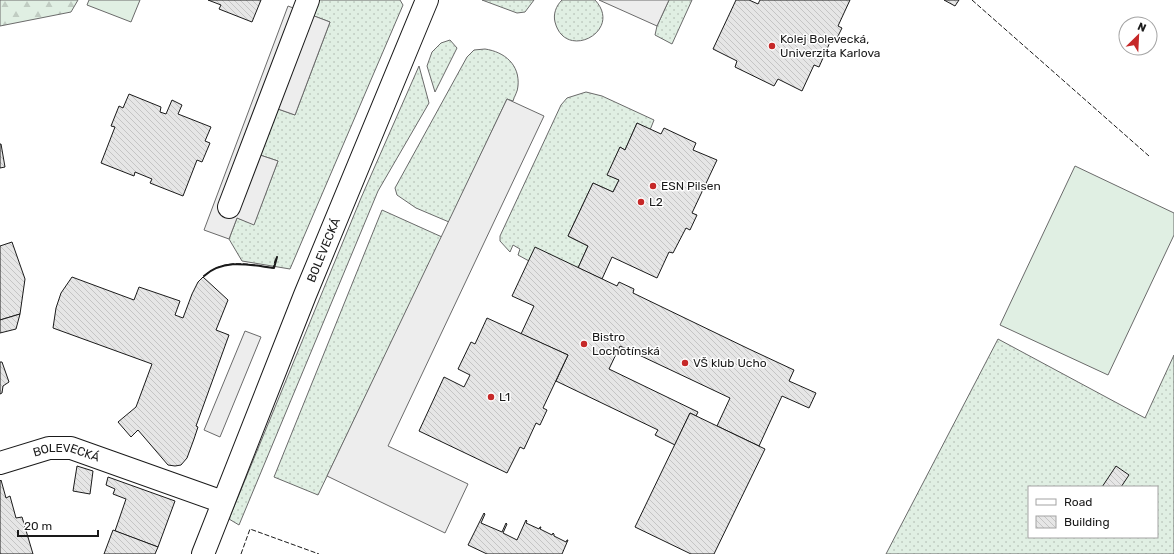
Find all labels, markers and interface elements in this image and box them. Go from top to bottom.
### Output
north arrow [1118,16,1158,56]
text: N [1136,20,1148,35]
place label: Kolej Bolevecká, Univerzita Karlova [780,32,881,60]
marker: Kolej Bolevecká, Univerzita Karlova [767,41,777,51]
place label: ESN Pilsen [661,179,721,193]
marker: ESN Pilsen [648,181,658,191]
place label: L2 [649,195,663,209]
marker: L2 [636,197,646,207]
street label: BOLEVECKÁ [304,216,343,284]
place label: Bistro Lochotínská [592,330,660,358]
marker: Bistro Lochotínská [579,339,589,349]
place label: VŠ klub Ucho [693,356,767,370]
marker: VŠ klub Ucho [680,358,690,368]
place label: L1 [499,390,510,404]
marker: L1 [486,392,496,402]
street label: BOLEVECKÁ [31,441,102,465]
legend [1028,486,1158,538]
text: Road [1064,495,1092,509]
scale bar [18,512,98,538]
text: Building [1064,515,1110,529]
text: 20 m [24,519,52,533]

